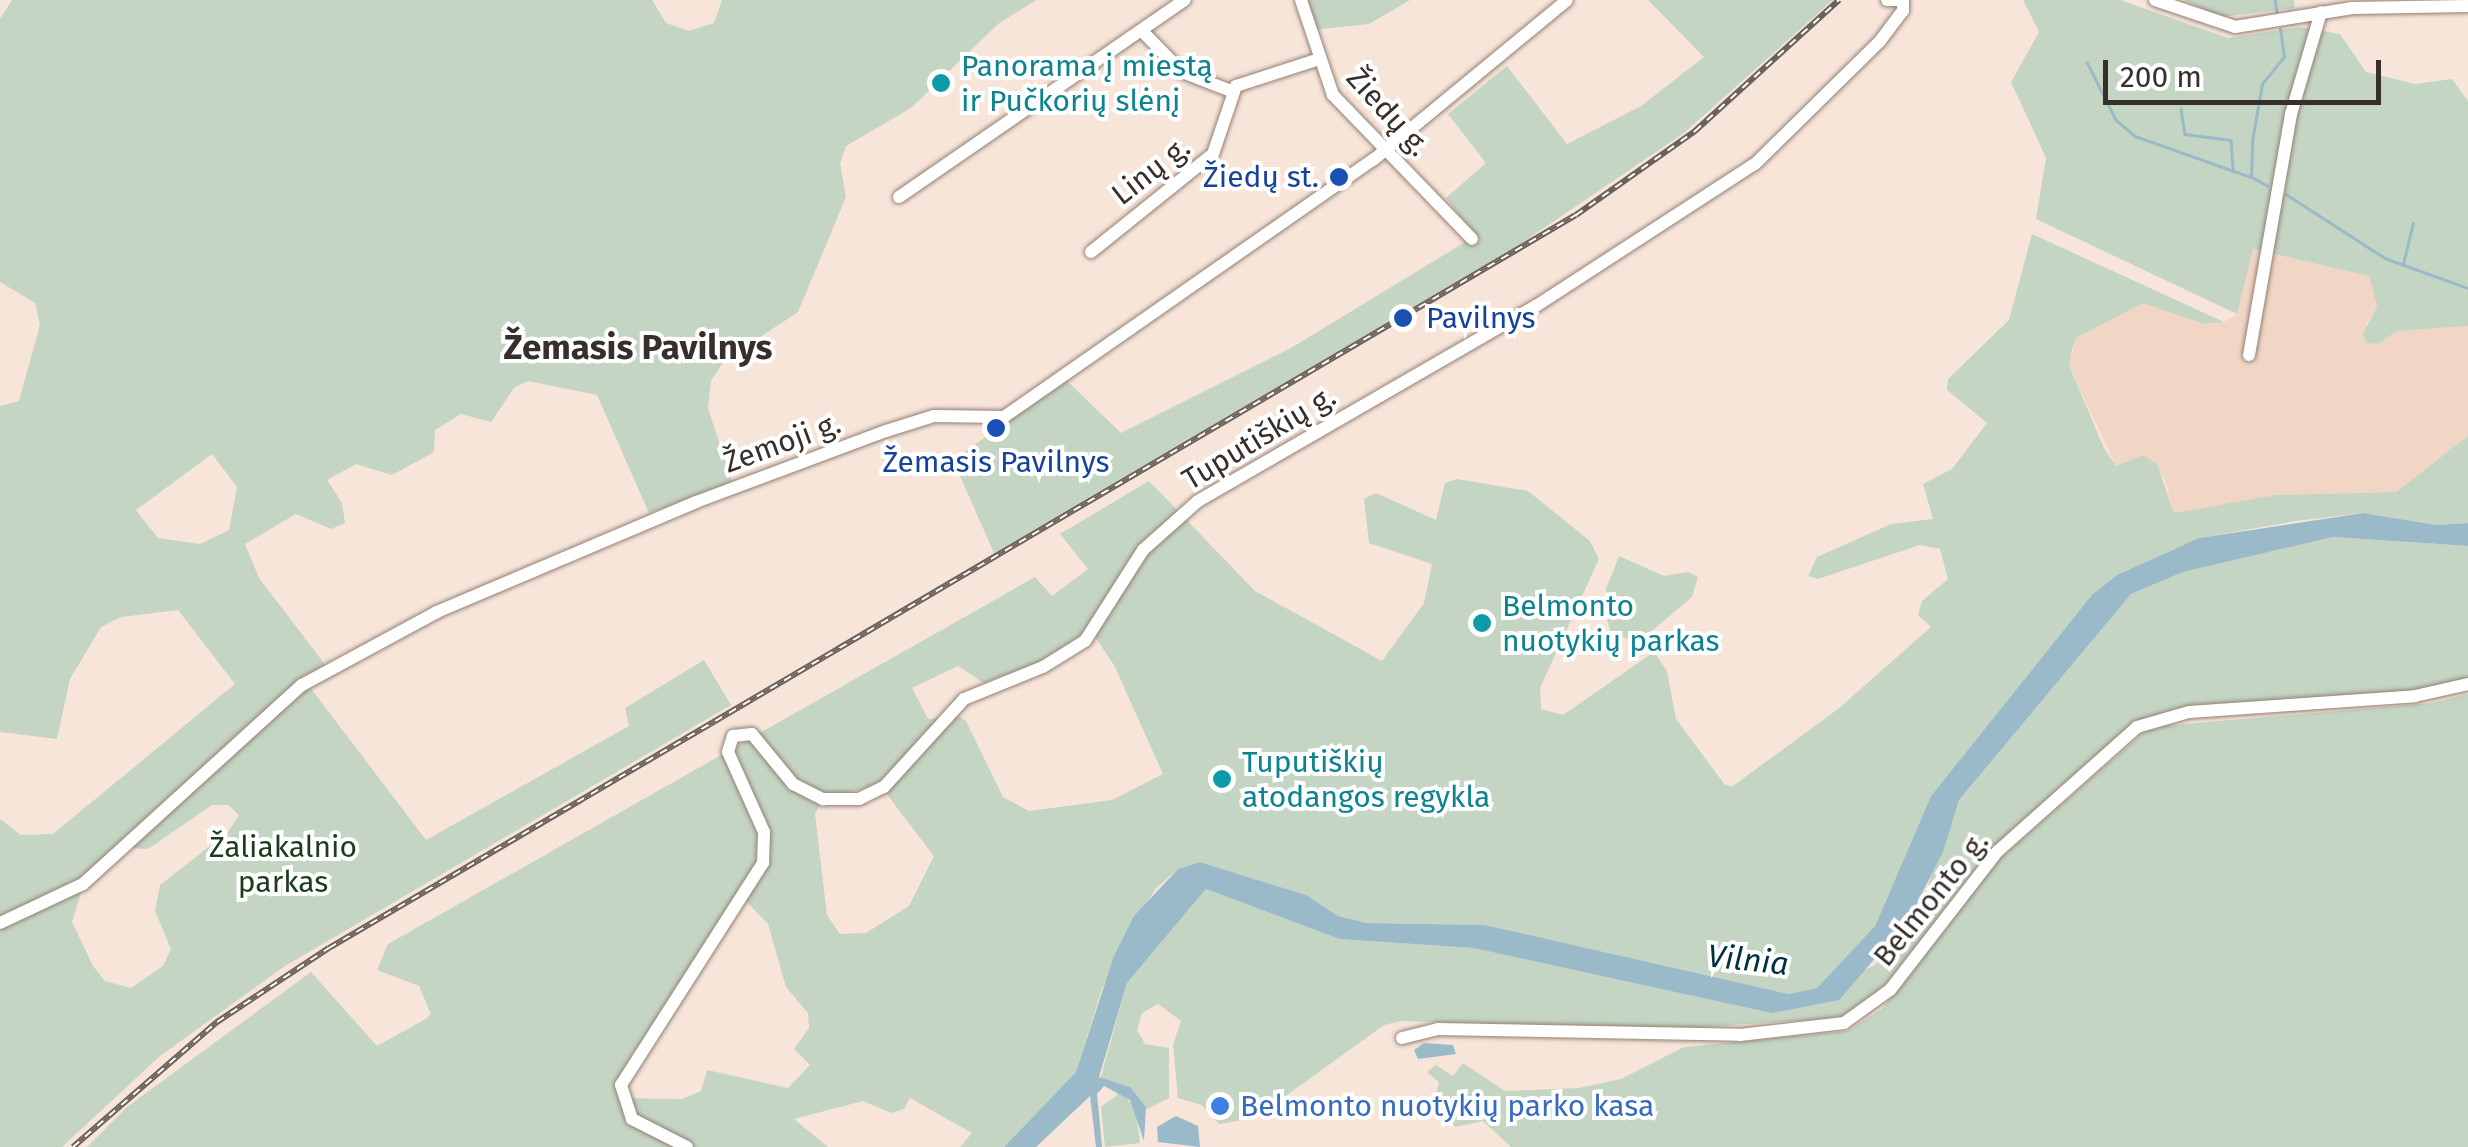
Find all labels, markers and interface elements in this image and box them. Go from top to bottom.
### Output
scale bar [2108,40,2386,102]
place label: Panorama į miestą ir Pučkorių slėnį [961,48,1213,118]
text: 200 m [2120,59,2202,95]
street label: Žiedų g. [1339,60,1437,164]
marker: Panorama į miestą ir Pučkorių slėnį [930,72,952,94]
street label: Linų g. [1105,129,1197,213]
place label: Žiedų st. [1203,159,1319,195]
marker: Žiedų st. [1328,166,1350,188]
place label: Pavilnys [1426,300,1536,336]
marker: Pavilnys [1390,305,1416,331]
district label: Žemasis Pavilnys [504,326,772,368]
street label: Tuputiškių g. [1176,378,1342,498]
street label: Žemoji g. [718,405,846,481]
marker: Žemasis Pavilnys [985,417,1007,439]
place label: Žemasis Pavilnys [882,444,1110,480]
place label: Belmonto nuotykių parkas [1502,588,1720,658]
marker: Belmonto nuotykių parkas [1471,612,1493,634]
place label: Tuputiškių atodangos regykla [1242,744,1490,814]
marker: Tuputiškių atodangos regykla [1211,768,1233,790]
street label: Belmonto g. [1866,824,1996,974]
park label: Žaliakalnio parkas [209,829,357,900]
water label: Vilnia [1705,937,1791,983]
place label: Belmonto nuotykių parko kasa [1240,1088,1654,1124]
marker: Belmonto nuotykių parko kasa [1209,1095,1231,1117]

